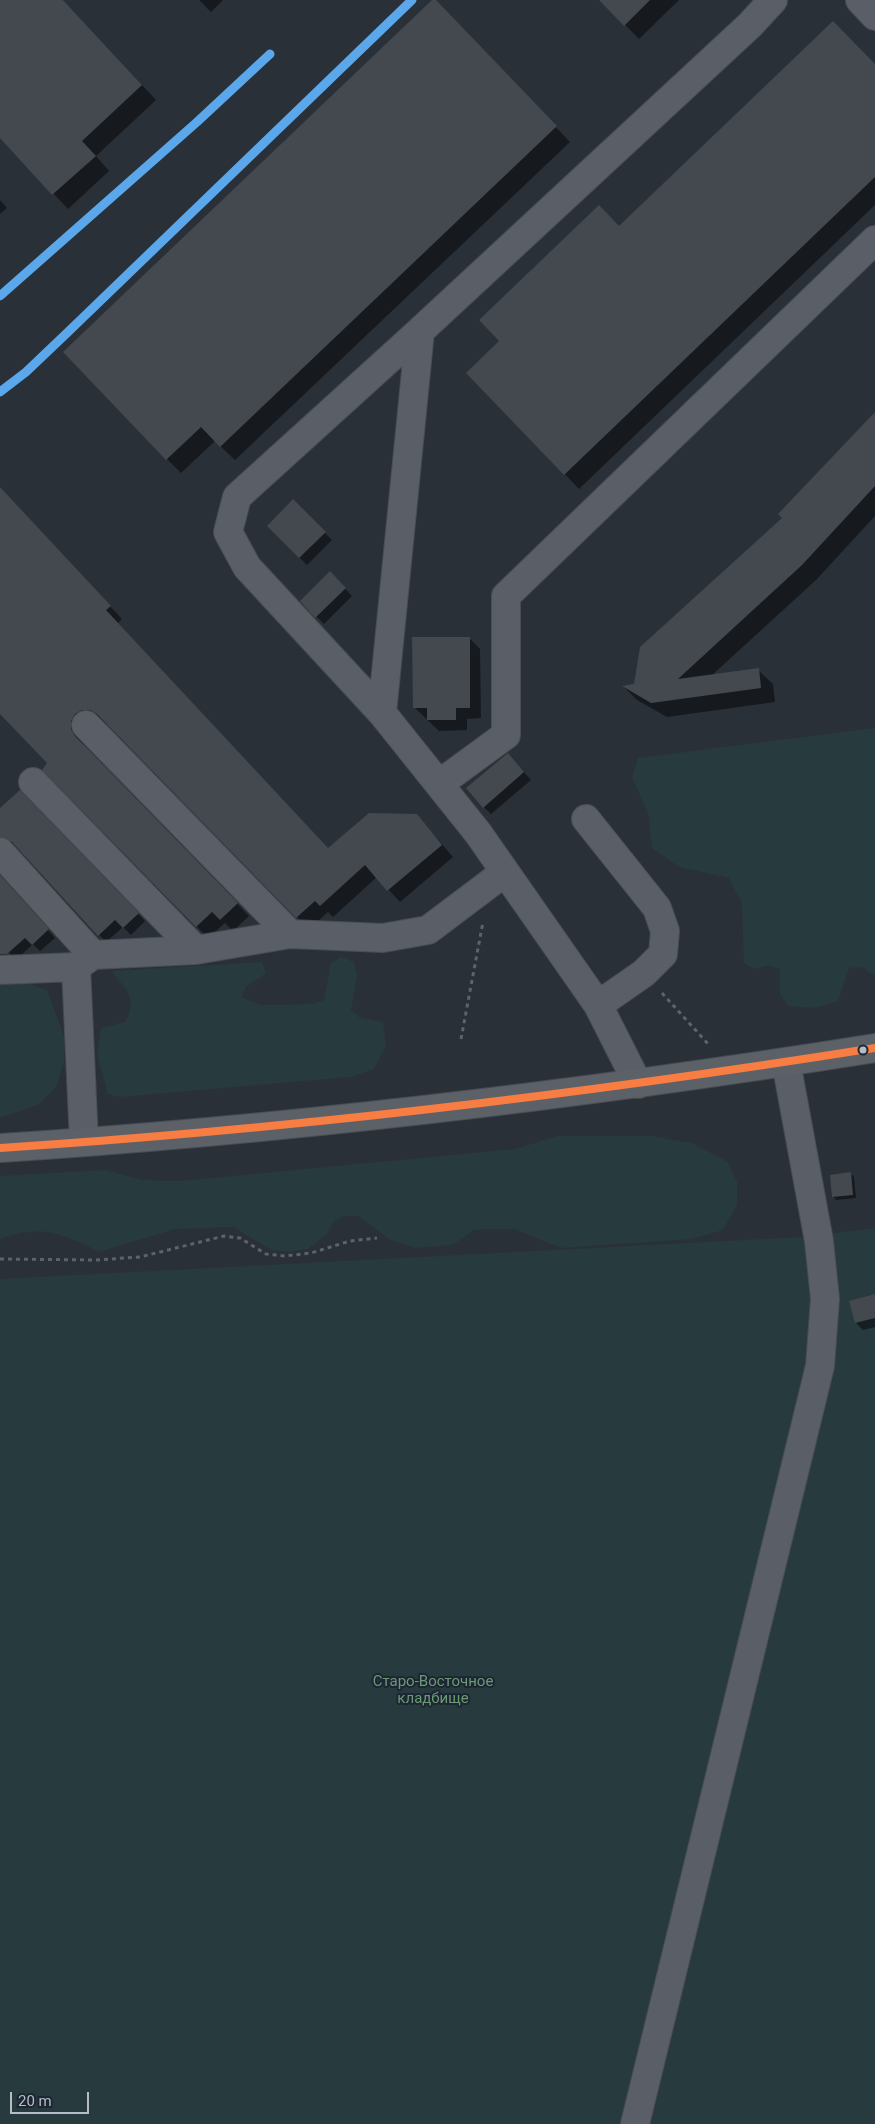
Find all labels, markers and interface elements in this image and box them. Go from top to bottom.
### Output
unlabelled marker [858,1045,868,1055]
park label: Старо-Восточное кладбище [373,1673,493,1708]
scale bar [12,2082,91,2114]
text: 20 m [18,2092,52,2110]

